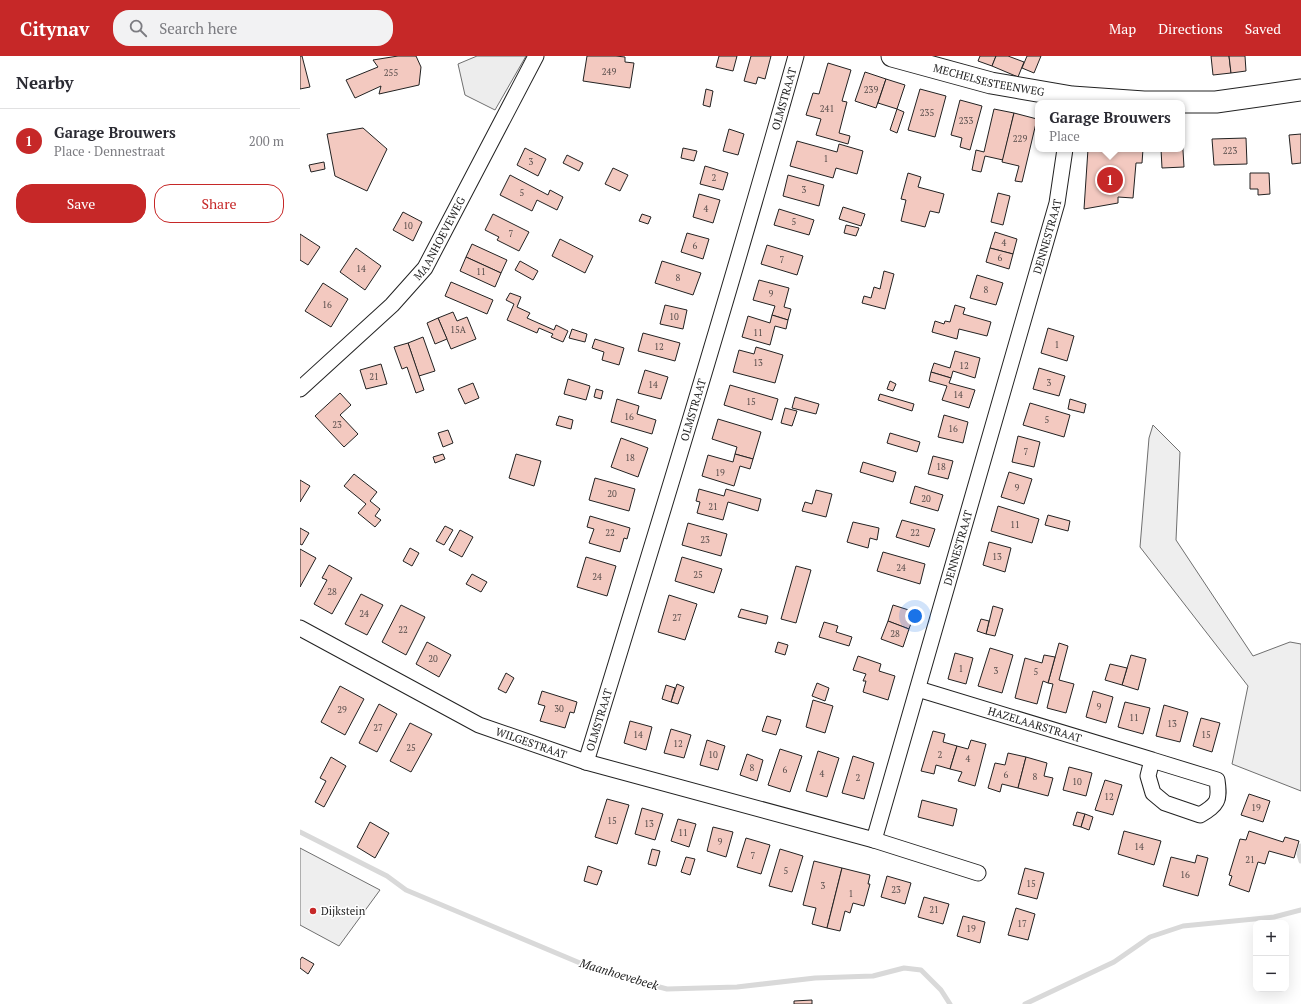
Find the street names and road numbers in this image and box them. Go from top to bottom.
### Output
street label: MECHELSESTEENWEG [932,61,1046,99]
street label: OLMSTRAAT [768,66,799,132]
street label: MAANHOEVEWEG [411,194,468,283]
street label: DENNESTRAAT [1030,198,1065,276]
street label: OLMSTRAAT [677,377,709,443]
street label: DENNESTRAAT [940,509,975,587]
street label: OLMSTRAAT [583,687,615,753]
street label: HAZELAARSTRAAT [986,704,1083,745]
street label: WILGESTRAAT [494,724,569,762]

